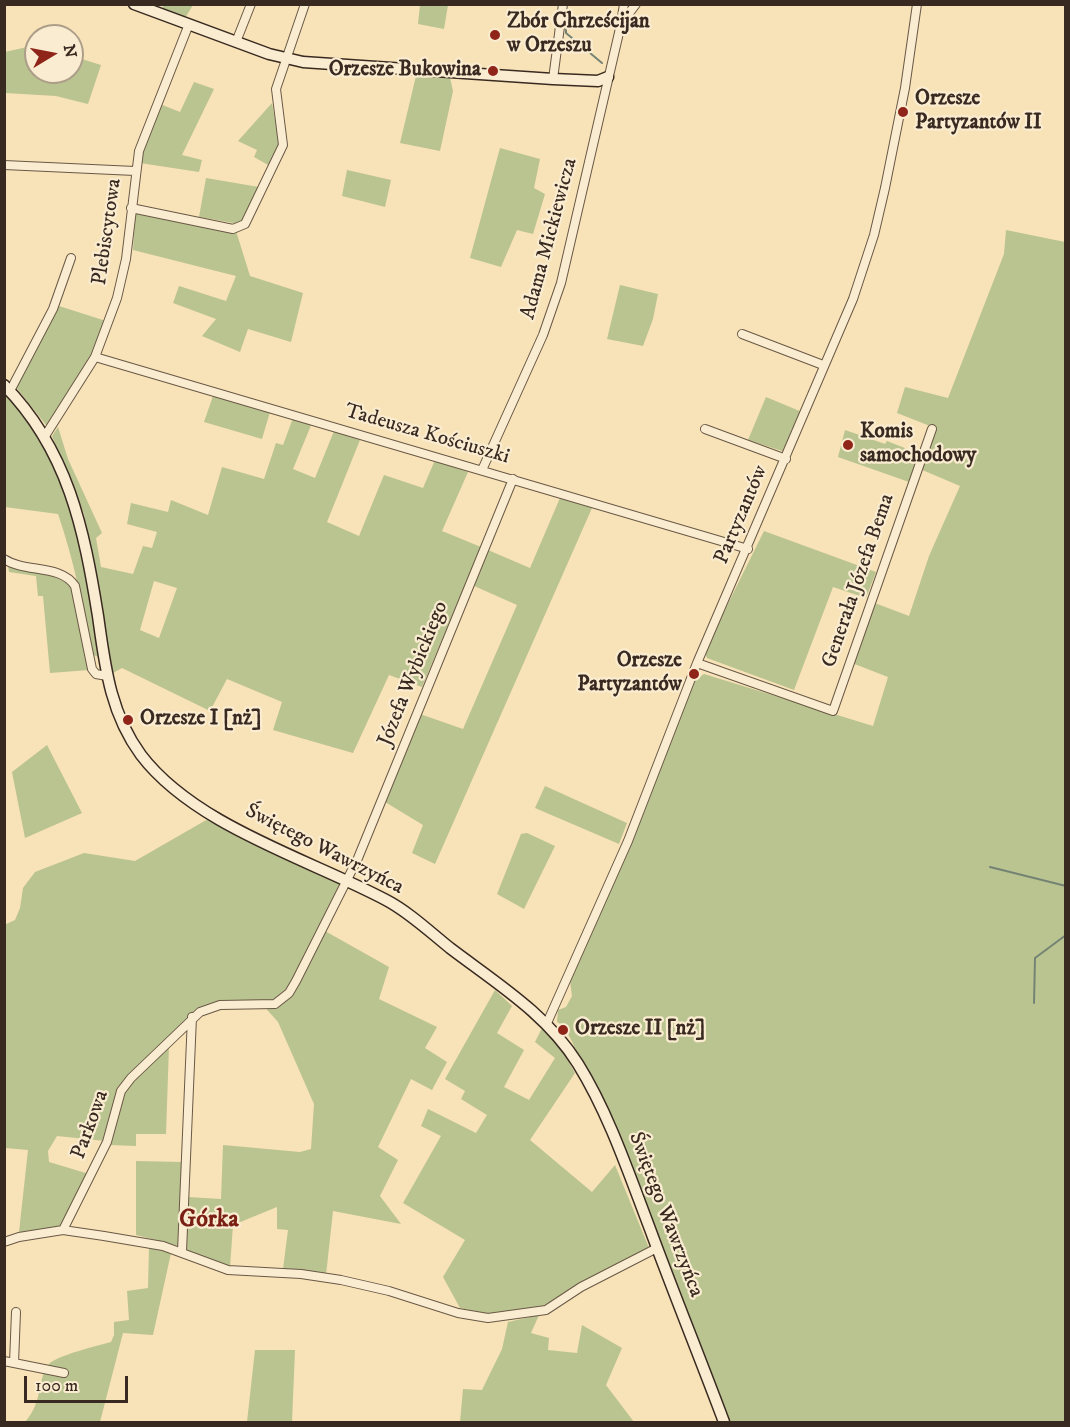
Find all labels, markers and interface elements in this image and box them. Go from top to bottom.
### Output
place label: Zbór Chrześcijan w Orzeszu [507,10,650,60]
north arrow [24,24,84,84]
marker: Zbór Chrześcijan w Orzeszu [488,28,502,42]
text: N [59,43,81,59]
place label: Orzesze Bukowina [329,58,481,84]
marker: Orzesze Bukowina [486,64,500,78]
place label: Orzesze Partyzantów II [915,87,1042,137]
marker: Orzesze Partyzantów II [896,105,910,119]
street label: Adama Mickiewicza [516,156,584,322]
street label: Plebiscytowa [88,177,128,287]
street label: Tadeusza Kościuszki [342,399,512,471]
place label: Komis samochodowy [860,420,976,470]
marker: Komis samochodowy [841,438,855,452]
street label: Partyzantów [710,462,774,568]
street label: Generała Józefa Bema [817,491,901,671]
street label: Józefa Wybickiego [373,598,455,750]
place label: Orzesze Partyzantów [577,649,682,699]
marker: Orzesze Partyzantów [687,667,701,681]
place label: Orzesze I [nż] [140,707,261,733]
marker: Orzesze I [nż] [121,713,135,727]
street label: Świętego Wawrzyńca [240,799,408,901]
place label: Orzesze II [nż] [575,1017,705,1043]
marker: Orzesze II [nż] [556,1023,570,1037]
street label: Parkowa [67,1087,115,1163]
street label: Świętego Wawrzyńca [622,1129,708,1301]
district label: Górka [179,1207,239,1235]
scale bar [27,1364,130,1402]
text: 100 m [35,1375,78,1397]

